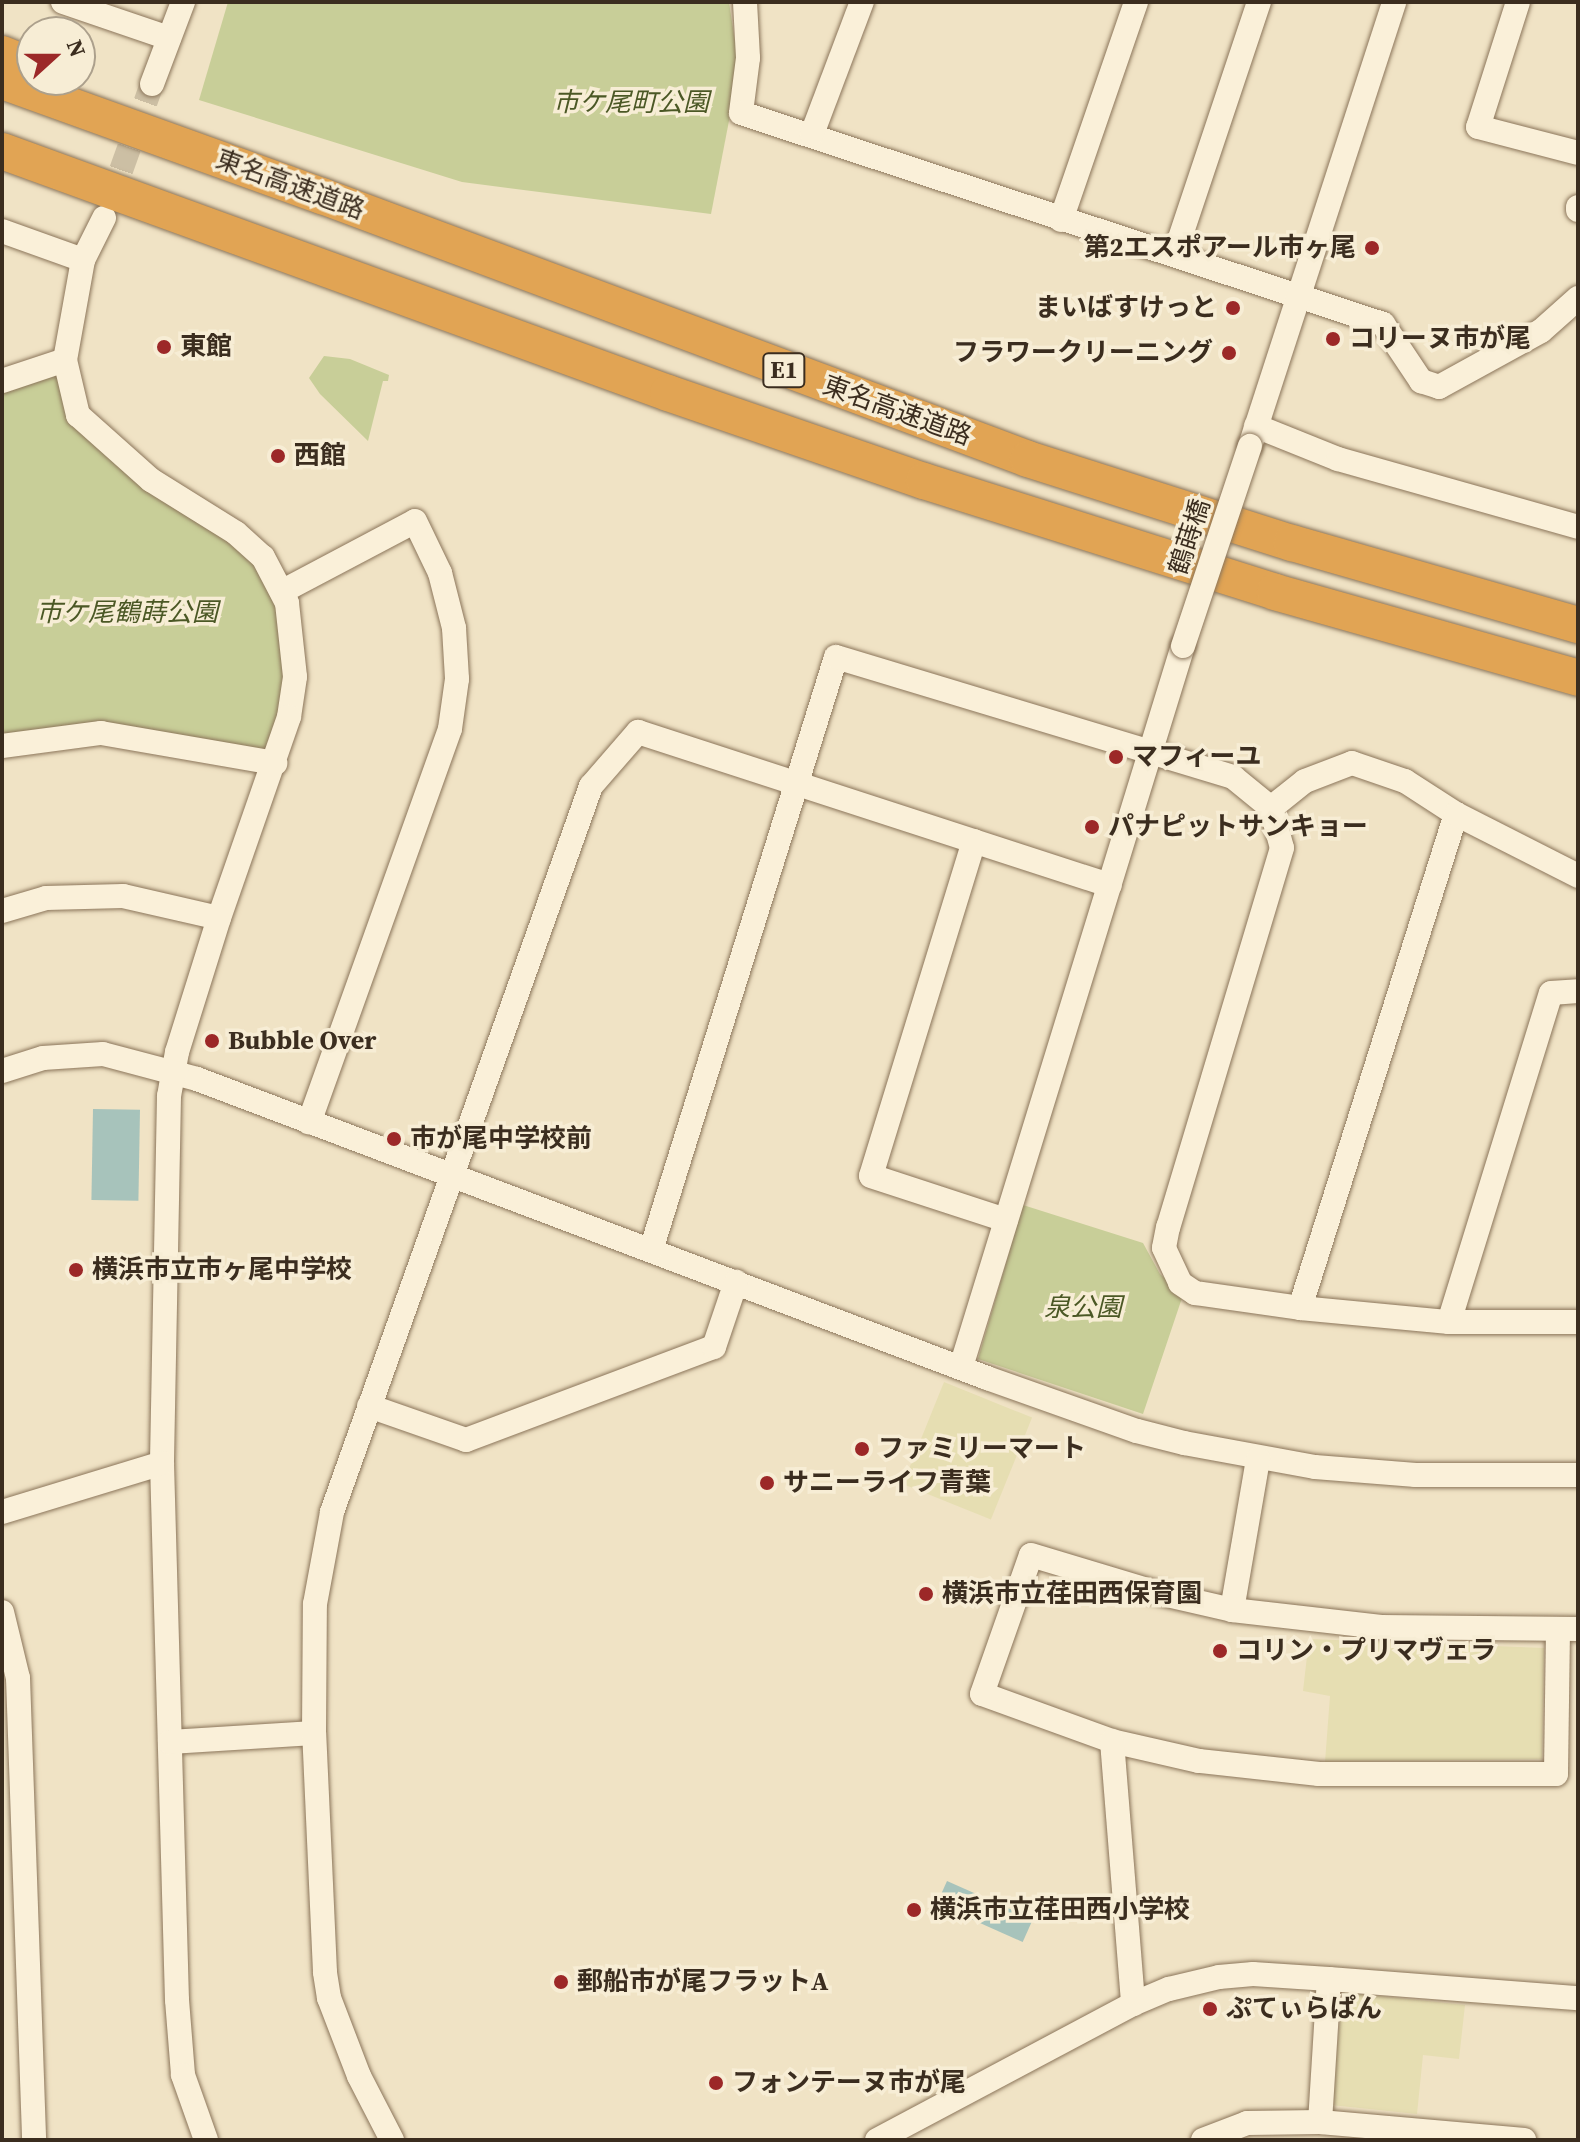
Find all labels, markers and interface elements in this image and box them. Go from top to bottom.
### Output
north arrow [16,16,96,96]
text: N [60,35,93,61]
park label: 市ケ尾町公園 [553,87,709,119]
street label: 東名高速道路 [211,144,369,226]
place label: 第2エスポアール市ヶ尾 [1083,232,1356,264]
marker: 第2エスポアール市ヶ尾 [1363,239,1381,257]
place label: まいばすけっと [1035,292,1217,324]
marker: まいばすけっと [1224,299,1242,317]
place label: コリーヌ市が尾 [1349,323,1531,355]
marker: コリーヌ市が尾 [1324,330,1342,348]
place label: 東館 [180,331,232,363]
place label: フラワークリーニング [953,337,1213,369]
marker: 東館 [155,338,173,356]
marker: フラワークリーニング [1220,344,1238,362]
road number: E1 [762,350,806,390]
street label: 東名高速道路 [818,370,976,452]
place label: 西館 [294,440,346,472]
marker: 西館 [269,447,287,465]
street label: 鶴蒔橋 [1163,495,1217,579]
park label: 市ケ尾鶴蒔公園 [36,597,218,629]
place label: マフィーユ [1132,741,1262,773]
marker: マフィーユ [1107,748,1125,766]
place label: パナピットサンキョー [1108,811,1368,843]
marker: パナピットサンキョー [1083,818,1101,836]
place label: Bubble Over [228,1025,376,1057]
marker: Bubble Over [203,1032,221,1050]
place label: 市が尾中学校前 [410,1123,592,1155]
marker: 市が尾中学校前 [385,1130,403,1148]
place label: 横浜市立市ヶ尾中学校 [92,1254,352,1286]
marker: 横浜市立市ヶ尾中学校 [67,1261,85,1279]
park label: 泉公園 [1044,1292,1122,1324]
place label: ファミリーマート [878,1433,1086,1465]
marker: ファミリーマート [853,1440,871,1458]
place label: サニーライフ青葉 [783,1467,991,1499]
marker: サニーライフ青葉 [758,1474,776,1492]
place label: 横浜市立荏田西保育園 [942,1578,1202,1610]
marker: 横浜市立荏田西保育園 [917,1585,935,1603]
place label: コリン・プリマヴェラ [1236,1635,1496,1667]
marker: コリン・プリマヴェラ [1211,1642,1229,1660]
place label: 横浜市立荏田西小学校 [930,1894,1190,1926]
marker: 横浜市立荏田西小学校 [905,1901,923,1919]
place label: 郵船市が尾フラットA [577,1966,829,1998]
marker: 郵船市が尾フラットA [552,1973,570,1991]
place label: ぷてぃらぱん [1226,1993,1382,2025]
marker: ぷてぃらぱん [1201,2000,1219,2018]
place label: フォンテーヌ市が尾 [732,2067,966,2099]
marker: フォンテーヌ市が尾 [707,2074,725,2092]

